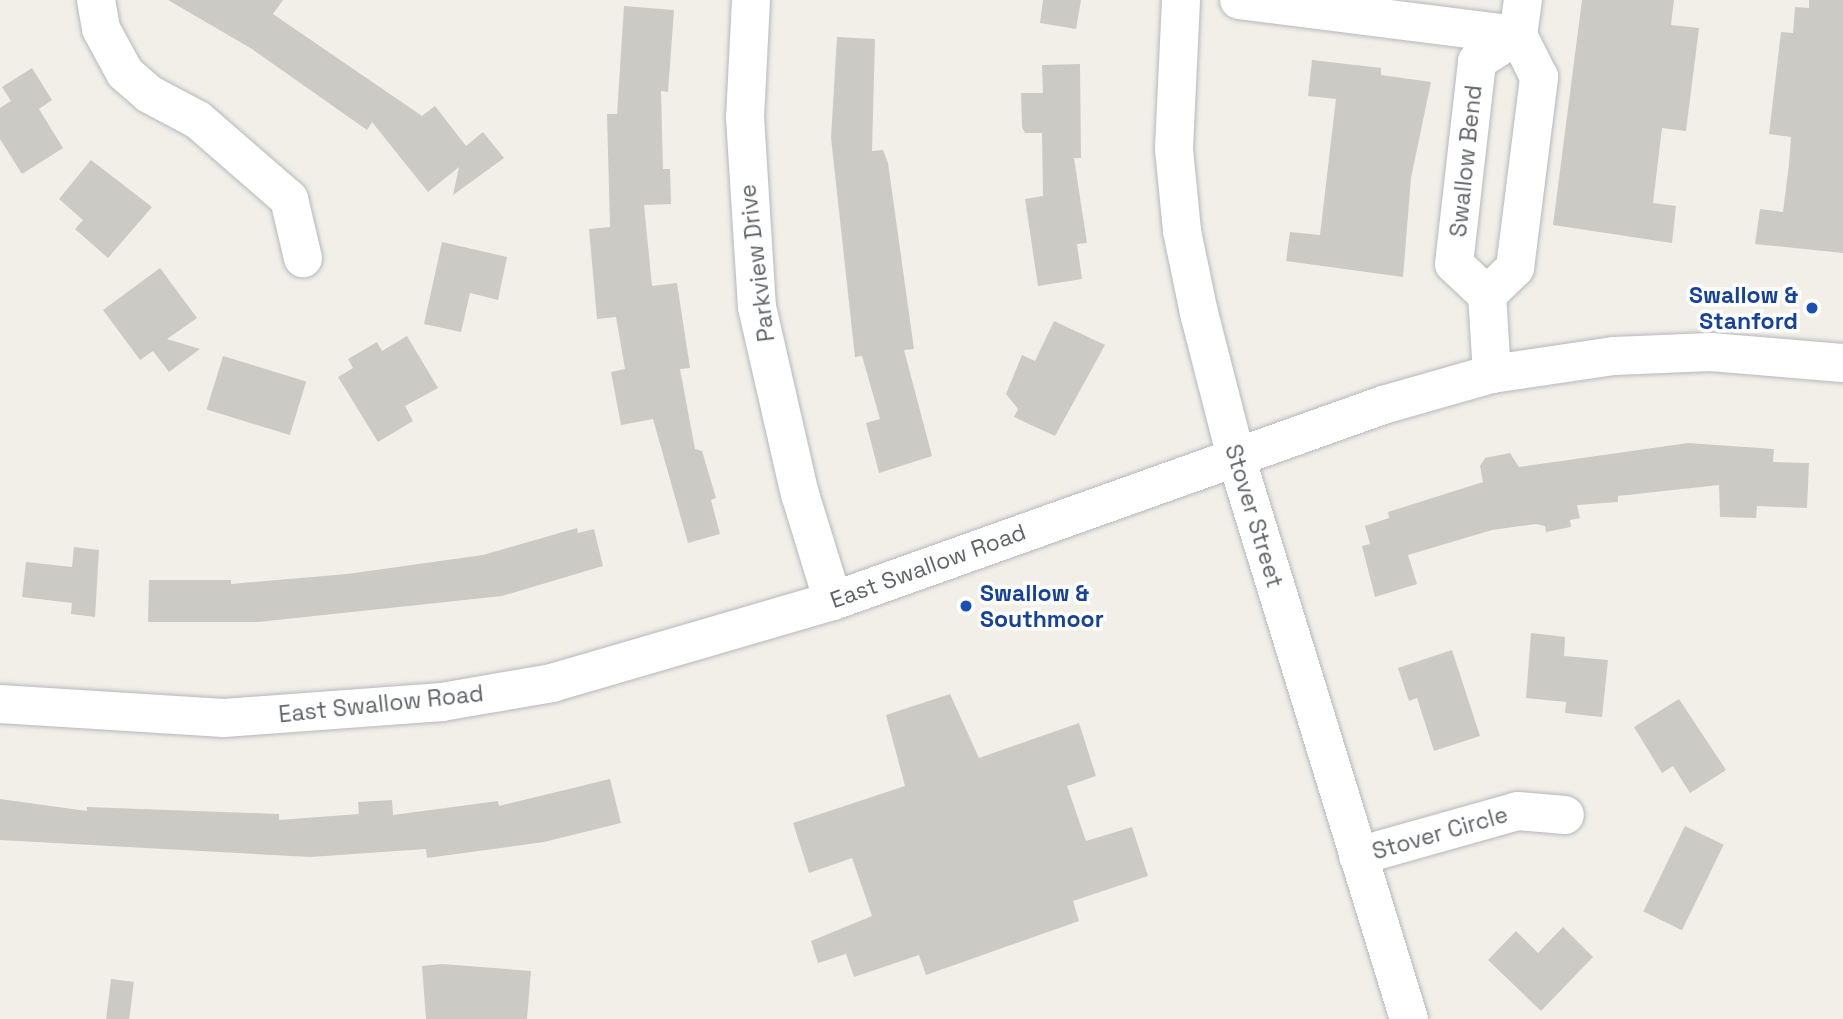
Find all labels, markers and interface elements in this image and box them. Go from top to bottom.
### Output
street label: Swallow Bend [1444,84,1488,238]
street label: Parkview Drive [734,183,780,343]
place label: Swallow & Stanford [1689,281,1798,335]
marker: Swallow & Stanford [1804,300,1820,316]
street label: Stover Street [1219,441,1289,591]
street label: East Swallow Road [826,518,1030,614]
place label: Swallow & Southmoor [980,579,1104,633]
marker: Swallow & Southmoor [958,598,974,614]
street label: East Swallow Road [277,680,485,728]
street label: Stover Circle [1369,800,1511,866]

